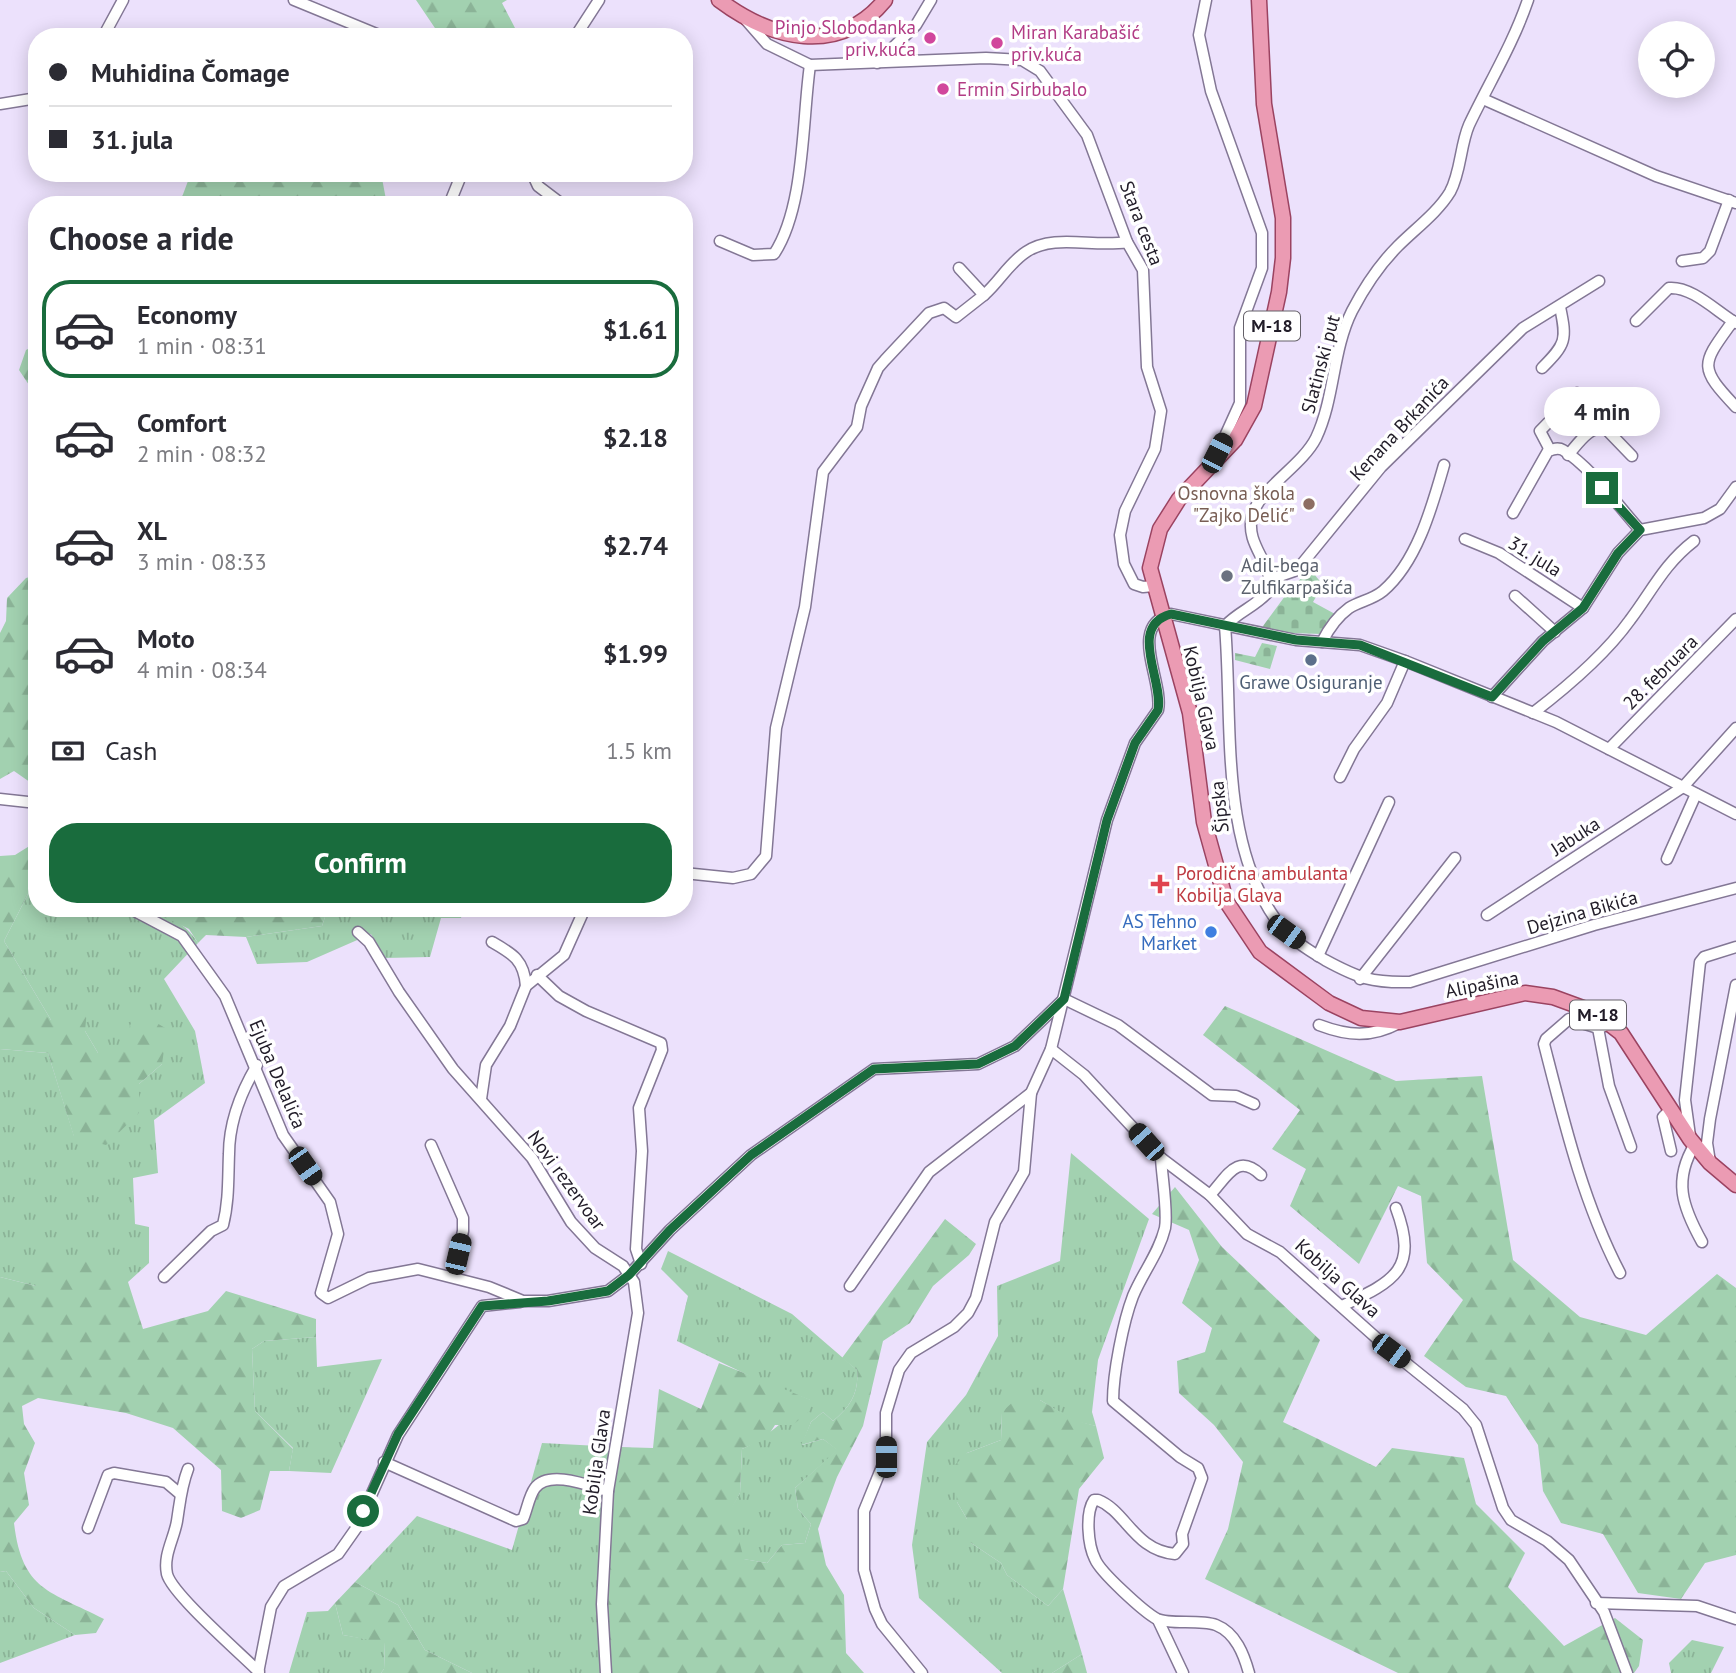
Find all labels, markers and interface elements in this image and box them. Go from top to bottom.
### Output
place label: Pinjo Slobodanka priv.kuća [775,15,916,61]
place label: Miran Karabašić priv.kuća [1011,20,1140,66]
map controls [1638,21,1715,98]
button: locate [1638,21,1715,98]
marker: Pinjo Slobodanka priv.kuća [922,30,938,46]
marker: Miran Karabašić priv.kuća [989,35,1005,51]
text: Muhidina Čomage [91,56,290,89]
place label: Ermin Sirbubalo [957,77,1087,101]
marker: Ermin Sirbubalo [935,81,951,97]
text: 31. jula [91,123,173,156]
street label: Stara cesta [1115,177,1169,269]
text: Choose a ride [49,217,234,259]
icon: car [53,298,116,361]
text: Economy [137,298,237,331]
street label: Slatinski put [1295,311,1345,416]
road number: M-18 [1244,312,1300,340]
text: $1.61 [603,313,668,346]
text: 1 min · 08:31 [137,331,267,360]
street label: Kenana Brkanića [1344,371,1454,485]
callout: 4 min [1544,386,1660,435]
text: 4 min [1574,397,1630,426]
icon: car [53,406,116,469]
text: Comfort [137,406,227,439]
text: $2.18 [603,421,668,454]
car [1199,430,1236,476]
text: 2 min · 08:32 [137,439,267,468]
route end [1586,472,1618,504]
place label: Osnovna škola "Zajko Delić" [1178,481,1295,527]
marker: Osnovna škola "Zajko Delić" [1301,496,1317,512]
icon: car [53,514,116,577]
text: XL [137,514,167,547]
text: $2.74 [603,529,668,562]
street label: 31. jula [1504,530,1566,582]
text: 3 min · 08:33 [137,547,267,576]
place label: Adil-bega Zulfikarpašića [1241,553,1353,599]
marker: Adil-bega Zulfikarpašića [1219,568,1235,584]
icon: car [53,622,116,685]
text: Moto [137,622,195,655]
street label: 28. februara [1618,630,1702,714]
text: $1.99 [603,637,668,670]
street label: Kobilja Glava [1178,643,1226,753]
marker: Grawe Osiguranje [1303,652,1319,668]
text: 4 min · 08:34 [137,655,267,684]
place label: Grawe Osiguranje [1239,670,1383,694]
icon: cash [49,732,87,770]
text: Cash [105,734,157,767]
text: 1.5 km [606,736,672,765]
street label: Šipska [1204,780,1234,834]
street label: Jabuka [1545,811,1604,861]
button: Confirm [49,823,672,903]
place label: Porodična ambulanta Kobilja Glava [1176,861,1348,907]
marker: Porodična ambulanta Kobilja Glava [1150,874,1170,894]
street label: Dejzina Bikića [1524,885,1640,939]
place label: AS Tehno Market [1123,909,1198,955]
car [1263,911,1310,953]
marker: AS Tehno Market [1203,924,1219,940]
street label: Alipašina [1443,965,1521,1003]
road number: M-18 [1570,1000,1626,1030]
street label: Ejuba Delalića [244,1016,312,1132]
car [1125,1119,1168,1165]
street label: Novi rezervoar [523,1125,611,1235]
car [285,1143,326,1189]
car [444,1231,473,1277]
street label: Kobilja Glava [1290,1233,1386,1323]
car [1368,1330,1415,1372]
street label: Kobilja Glava [577,1408,615,1516]
car [876,1436,897,1478]
route start [347,1495,379,1527]

